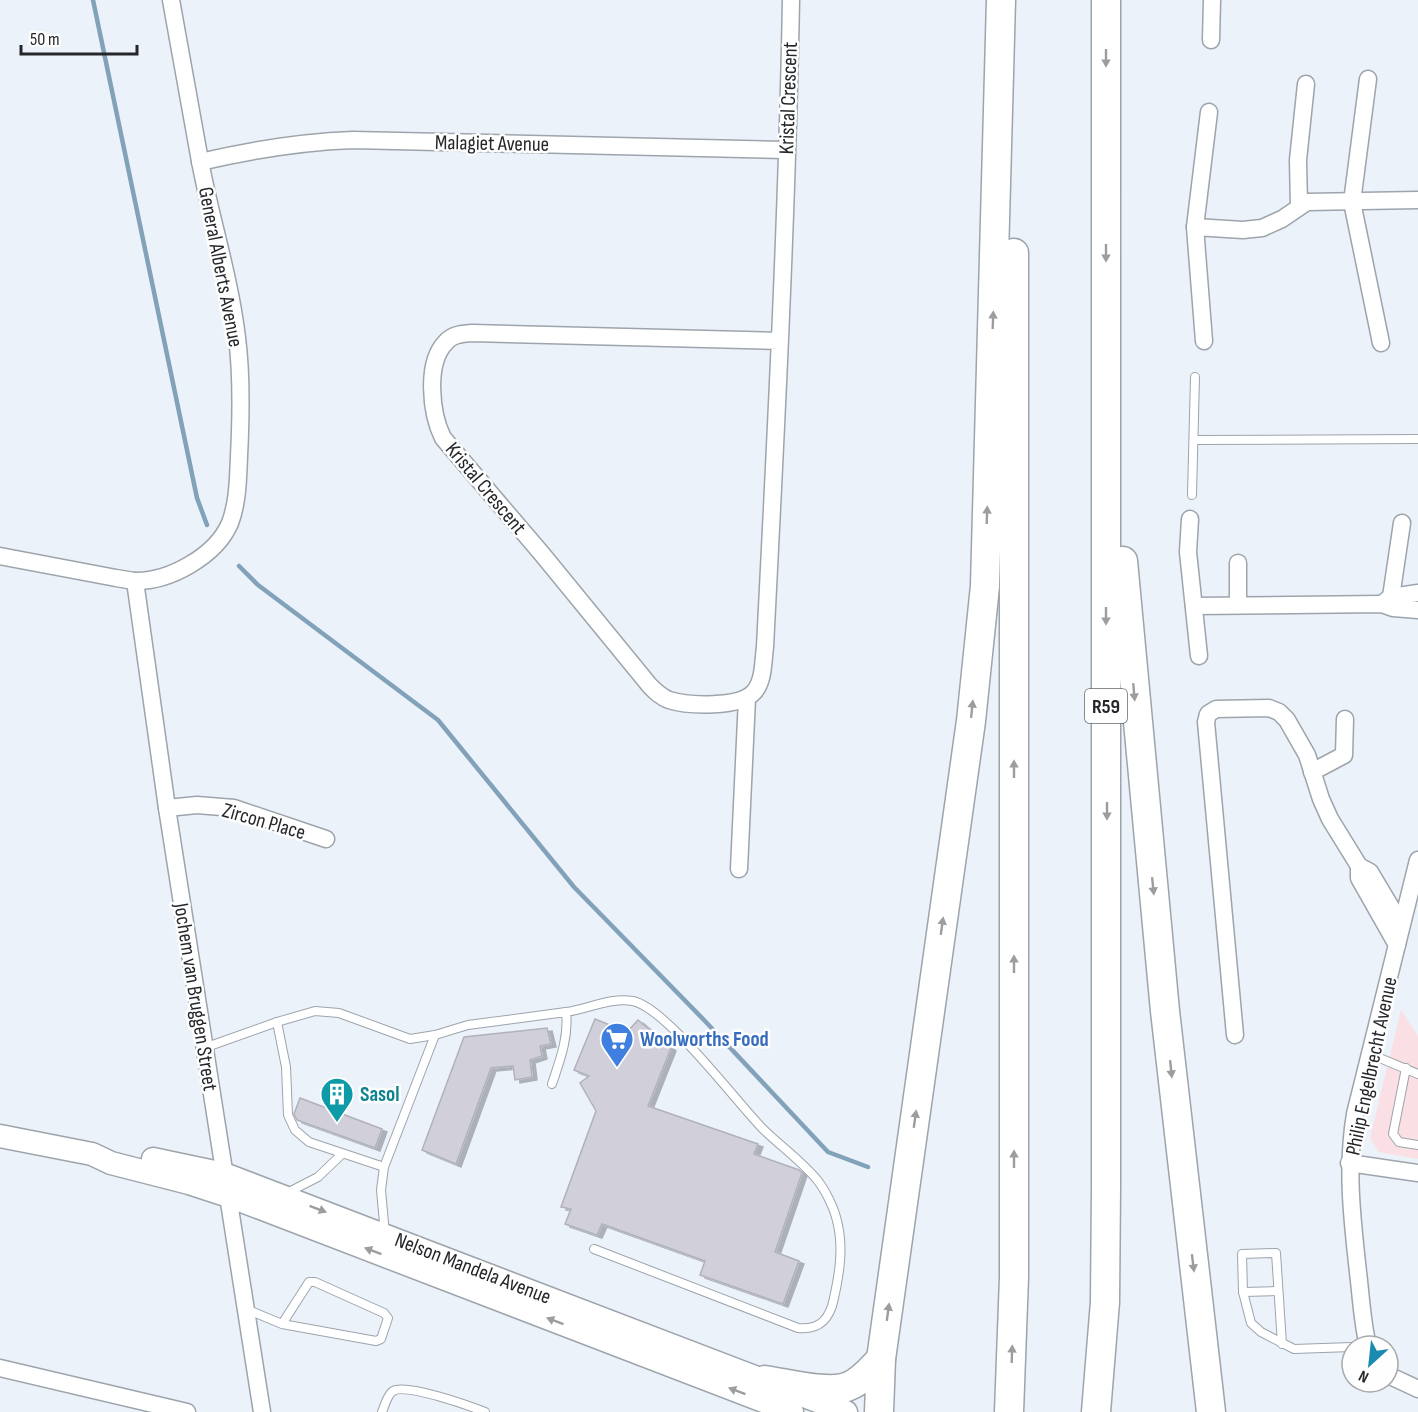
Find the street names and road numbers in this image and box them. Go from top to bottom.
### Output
street label: Kristal Crescent [774,41,803,155]
street label: Malagiet Avenue [435,130,549,157]
street label: General Alberts Avenue [193,185,248,349]
street label: Kristal Crescent [440,437,531,539]
road number: R59 [1085,689,1127,723]
street label: Zircon Place [219,798,308,845]
street label: Jochem van Bruggen Street [168,900,223,1093]
street label: Philip Engelbrecht Avenue [1340,975,1403,1158]
street label: Nelson Mandela Avenue [391,1227,554,1310]

